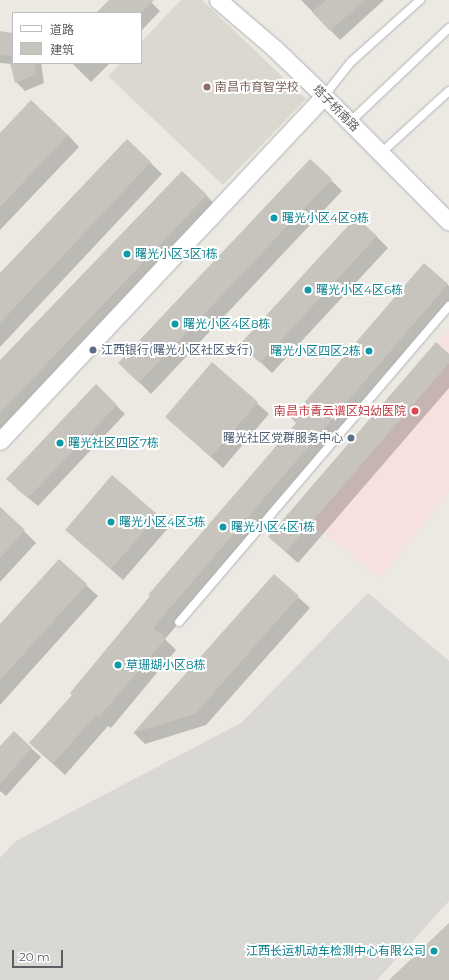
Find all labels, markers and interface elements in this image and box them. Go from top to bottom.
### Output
legend [12,12,142,64]
text: 道路 [50,22,74,37]
text: 建筑 [50,42,74,57]
place label: 南昌市育智学校 [215,80,299,94]
marker: 南昌市育智学校 [202,82,212,92]
street label: 塔子桥南路 [310,82,362,134]
place label: 曙光小区4区9栋 [282,211,369,225]
marker: 曙光小区4区9栋 [269,213,279,223]
place label: 曙光小区3区1栋 [135,247,218,261]
marker: 曙光小区3区1栋 [122,249,132,259]
place label: 曙光小区4区6栋 [316,283,403,297]
marker: 曙光小区4区6栋 [303,285,313,295]
place label: 曙光小区4区8栋 [183,317,271,331]
marker: 曙光小区4区8栋 [170,319,180,329]
place label: 江西银行(曙光小区社区支行) [101,343,253,357]
place label: 曙光小区四区2栋 [270,344,361,358]
marker: 江西银行(曙光小区社区支行) [88,345,98,355]
marker: 曙光小区四区2栋 [364,346,374,356]
place label: 南昌市青云谱区妇幼医院 [274,404,406,418]
marker: 南昌市青云谱区妇幼医院 [409,405,421,417]
place label: 曙光社区党群服务中心 [223,431,343,445]
marker: 曙光社区党群服务中心 [346,433,356,443]
place label: 曙光社区四区7栋 [68,436,159,450]
marker: 曙光社区四区7栋 [55,438,65,448]
place label: 曙光小区4区3栋 [119,515,206,529]
marker: 曙光小区4区3栋 [106,517,116,527]
place label: 曙光小区4区1栋 [231,520,315,534]
marker: 曙光小区4区1栋 [218,522,228,532]
place label: 草珊瑚小区8栋 [126,658,206,672]
marker: 草珊瑚小区8栋 [113,660,123,670]
scale bar [14,942,65,968]
place label: 江西长运机动车检测中心有限公司 [246,944,426,958]
marker: 江西长运机动车检测中心有限公司 [429,946,439,956]
text: 20 m [19,949,50,964]

